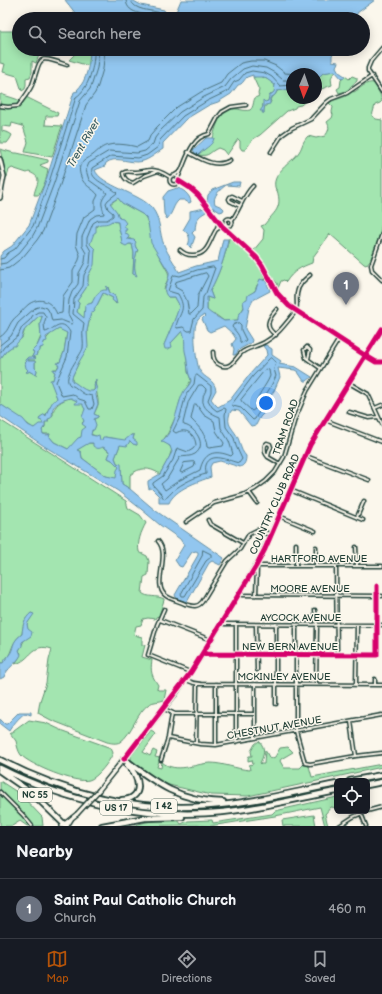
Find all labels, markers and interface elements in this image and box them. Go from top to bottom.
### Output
search box [12,12,370,56]
icon: search [26,23,48,45]
text: Search here [58,25,141,44]
north arrow [286,68,322,104]
water label: Trent River [64,116,103,170]
pin: 1 [333,272,359,305]
your location [256,393,276,413]
street label: TRAM ROAD [271,398,301,457]
street label: COUNTRY CLUB ROAD [247,452,303,557]
street label: HARTFORD AVENUE [271,553,368,565]
street label: MOORE AVENUE [270,583,350,595]
street label: AYCOCK AVENUE [261,612,342,624]
street label: NEW BERN AVENUE [242,641,338,653]
street label: MCKINLEY AVENUE [237,671,331,683]
street label: CHESTNUT AVENUE [226,714,323,742]
map controls [334,778,370,814]
button: locate [334,778,370,814]
road number: NC 55 [18,788,52,802]
road number: I 42 [151,799,177,813]
road number: US 17 [100,801,132,815]
text: Nearby [16,842,73,862]
text: Saint Paul Catholic Church [54,891,236,910]
text: 1 [26,901,32,917]
text: 460 m [328,901,366,917]
text: Church [54,910,96,926]
tab: Map [46,948,69,985]
tab: Directions [161,948,212,985]
tab: Saved [305,948,336,985]

